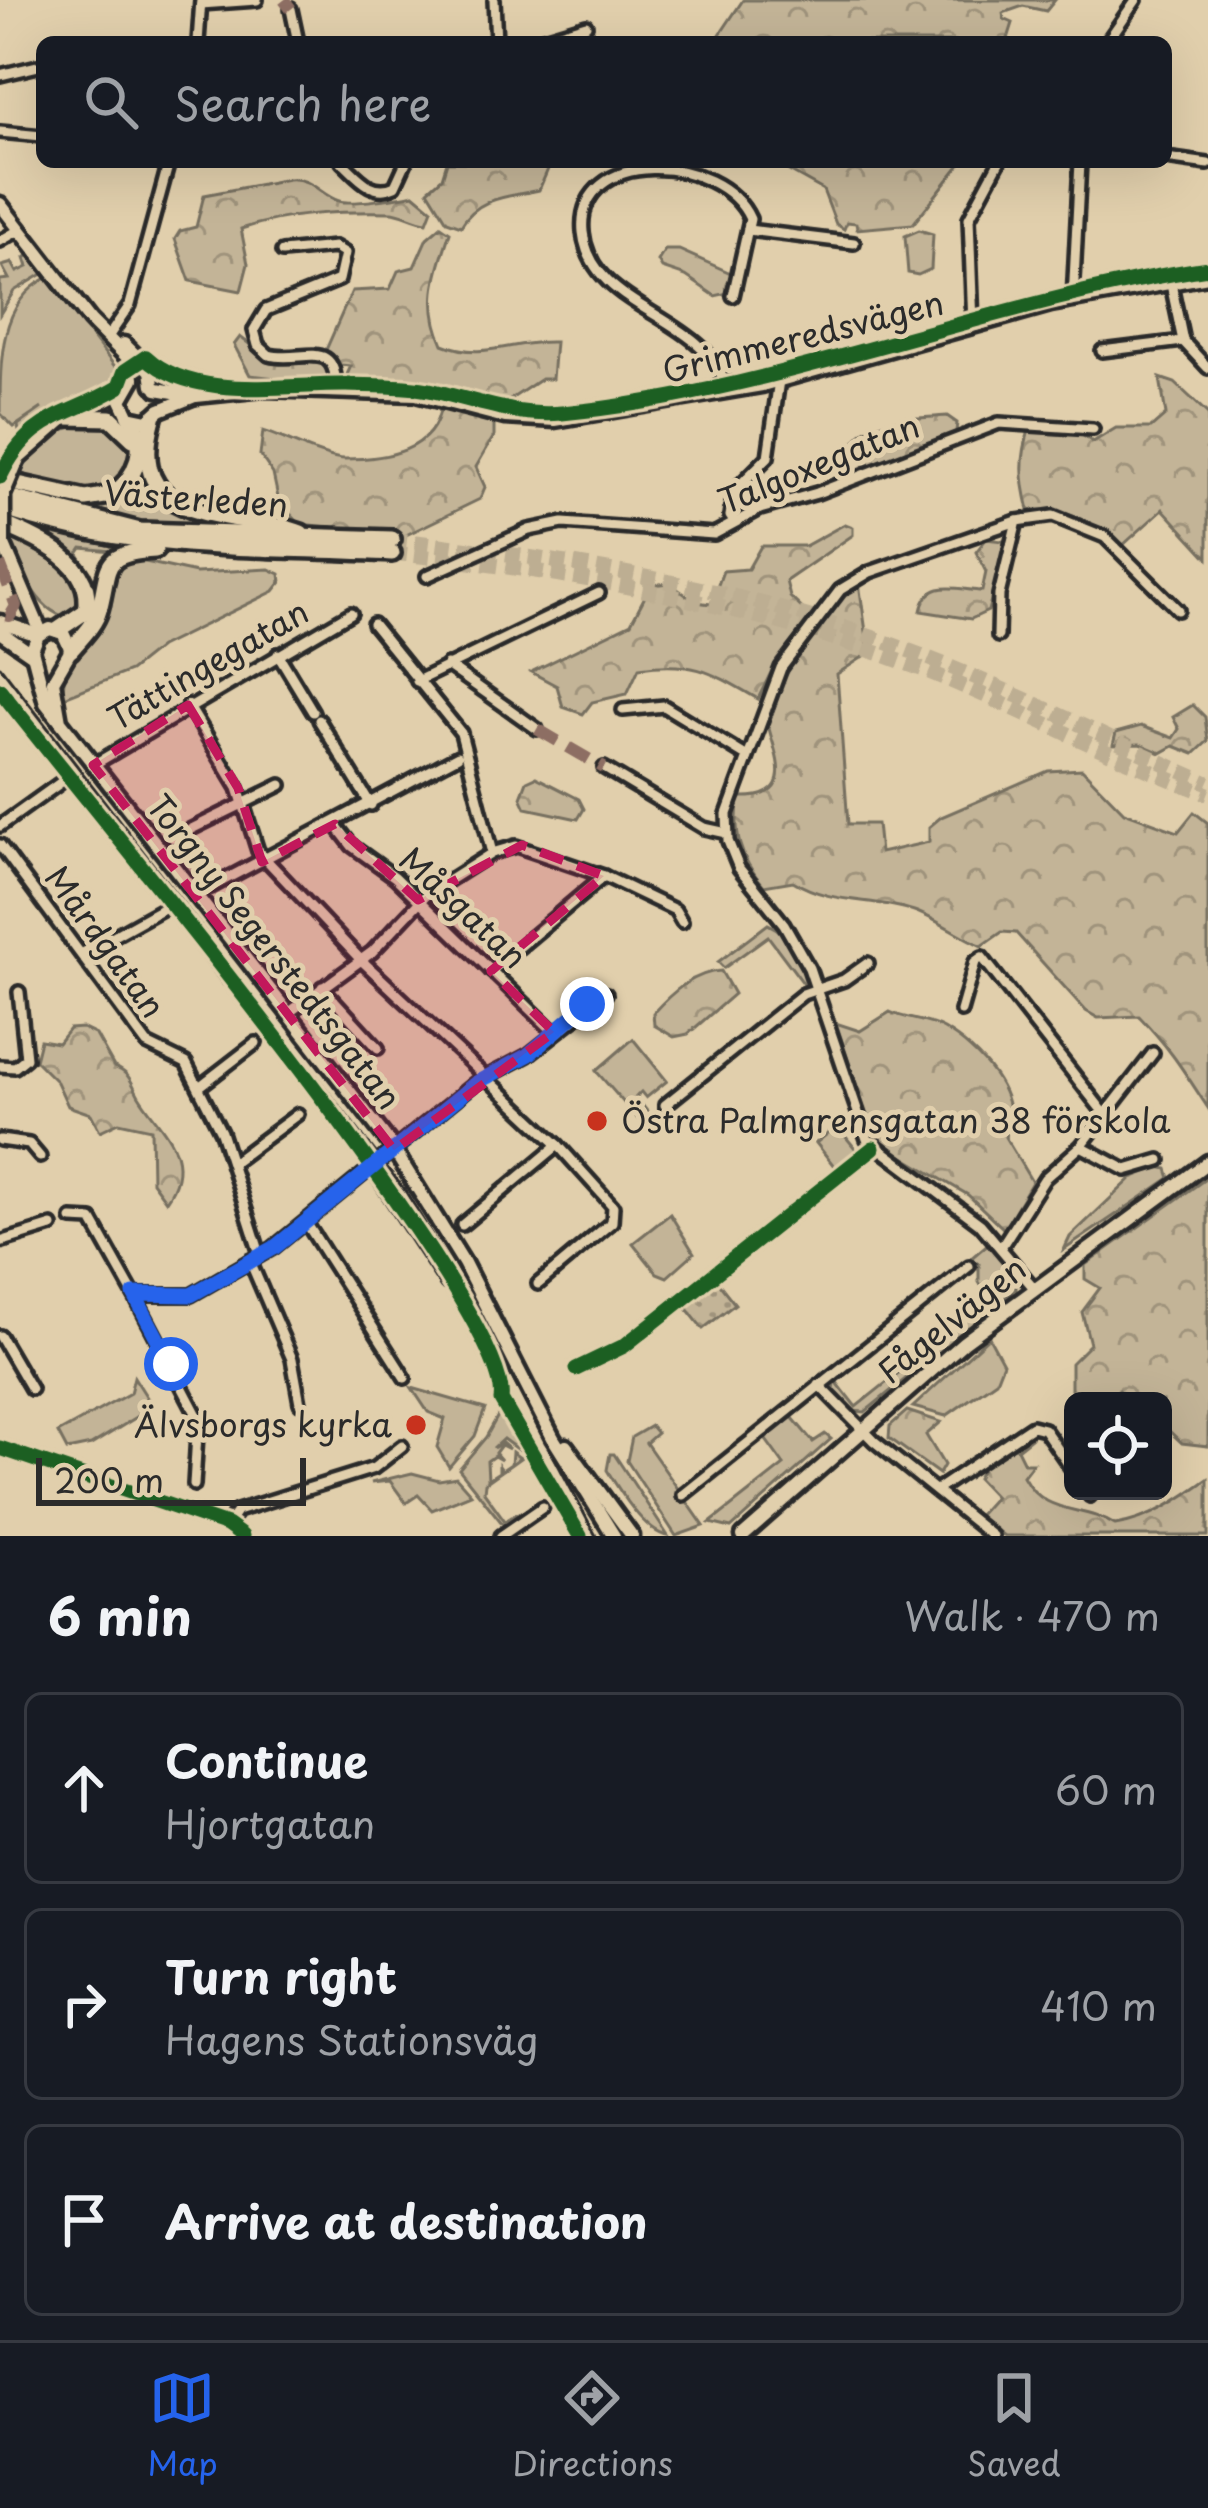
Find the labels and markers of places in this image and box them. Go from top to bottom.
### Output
place label: Östra Palmgrensgatan 38 förskola [621,1094,1171,1144]
marker: Östra Palmgrensgatan 38 förskola [584,1108,610,1134]
place label: Älvsborgs kyrka [134,1398,392,1448]
marker: Älvsborgs kyrka [403,1412,429,1438]

